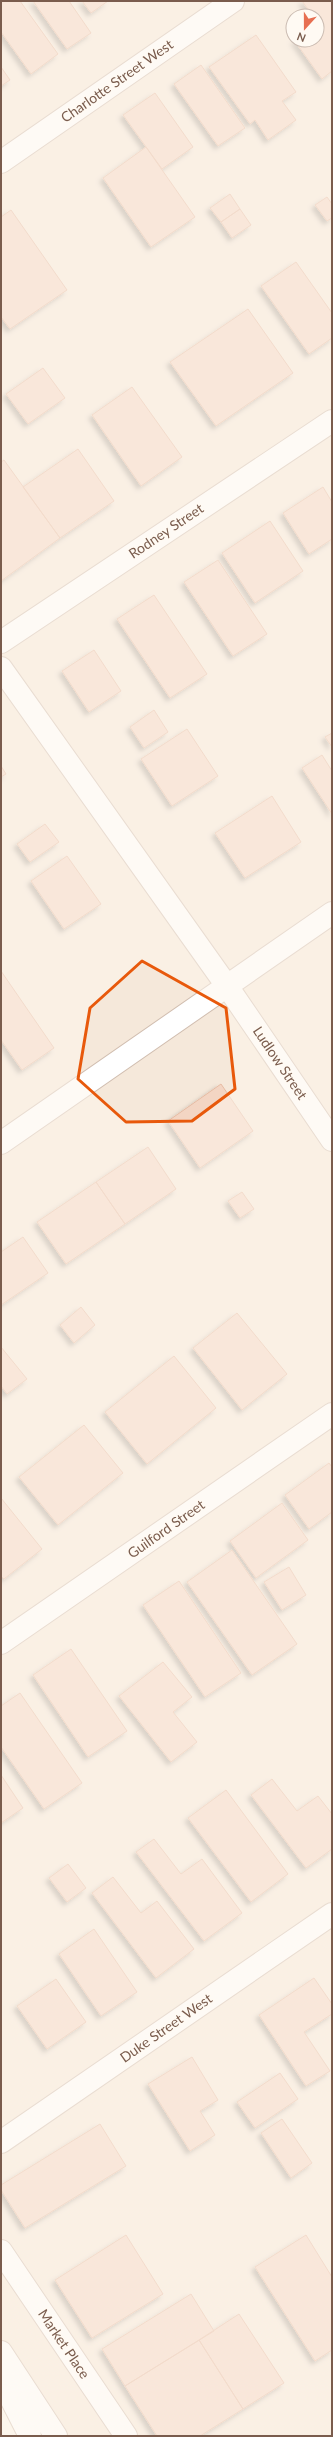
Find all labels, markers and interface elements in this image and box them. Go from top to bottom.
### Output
north arrow [285,8,325,48]
text: N [295,30,308,45]
street label: Charlotte Street West [57,35,176,126]
street label: Rodney Street [125,499,206,562]
street label: Ludlow Street [250,1023,311,1103]
street label: Guilford Street [124,1496,208,1561]
street label: Duke Street West [116,1990,215,2066]
street label: Market Place [35,2306,94,2382]

